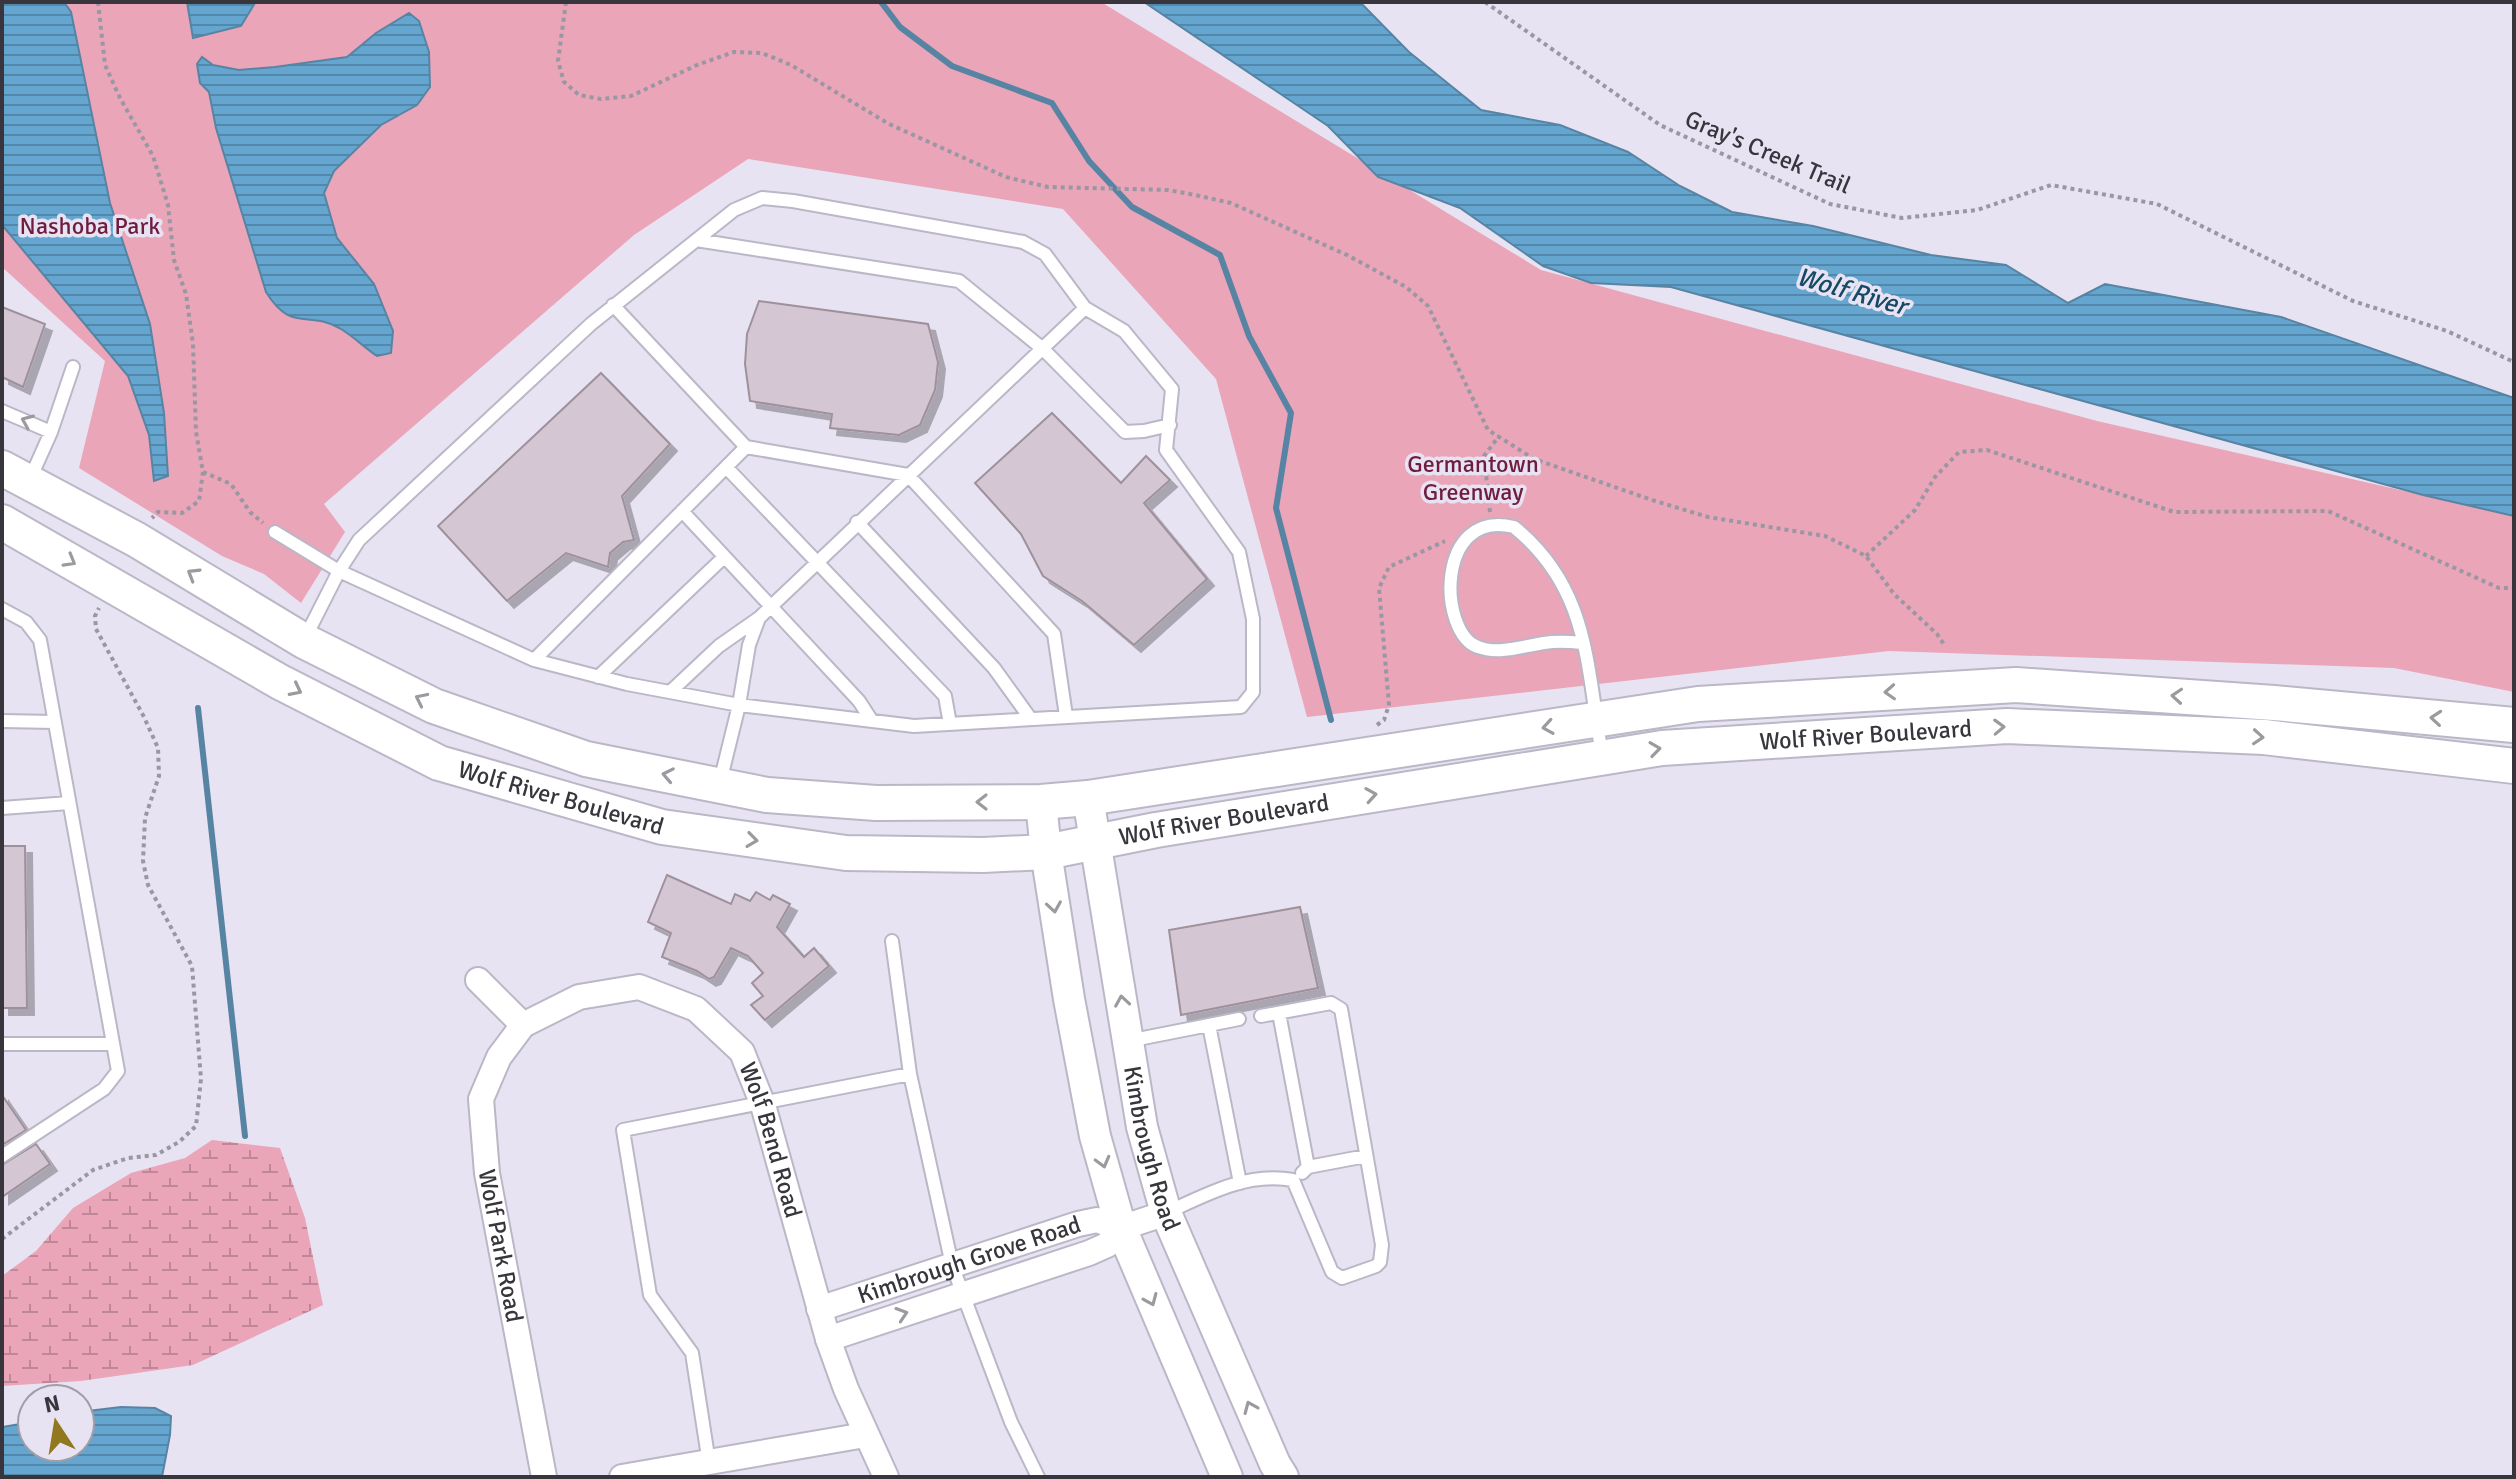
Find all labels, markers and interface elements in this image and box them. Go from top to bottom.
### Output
street label: Gray's Creek Trail [1681,104,1855,200]
park label: Nashoba Park [20,211,160,241]
water label: Wolf River [1793,261,1914,324]
one-way arrow [21,415,35,431]
park label: Germantown Greenway [1407,449,1539,507]
one-way arrow [61,551,75,567]
one-way arrow [187,568,202,584]
one-way arrow [287,680,302,695]
one-way arrow [1883,684,1896,701]
one-way arrow [2170,688,2183,705]
one-way arrow [414,693,429,709]
one-way arrow [2429,710,2442,727]
street label: Wolf River Boulevard [1759,713,1973,757]
one-way arrow [1541,718,1555,735]
one-way arrow [1993,718,2006,735]
one-way arrow [2252,728,2265,745]
one-way arrow [1648,741,1662,758]
street label: Wolf River Boulevard [455,754,667,842]
one-way arrow [662,768,675,785]
street label: Wolf River Boulevard [1116,787,1331,852]
one-way arrow [1364,787,1378,804]
one-way arrow [975,793,988,811]
one-way arrow [745,831,759,848]
one-way arrow [1045,900,1062,914]
one-way arrow [1114,994,1131,1008]
street label: Wolf Bend Road [733,1058,809,1221]
street label: Kimbrough Road [1117,1063,1187,1235]
one-way arrow [1093,1155,1110,1169]
street label: Wolf Park Road [472,1167,530,1325]
street label: Kimbrough Grove Road [854,1209,1085,1310]
one-way arrow [1142,1292,1158,1306]
one-way arrow [895,1308,909,1324]
north arrow [16,1383,96,1463]
text: N [42,1389,62,1419]
one-way arrow [1244,1400,1260,1415]

